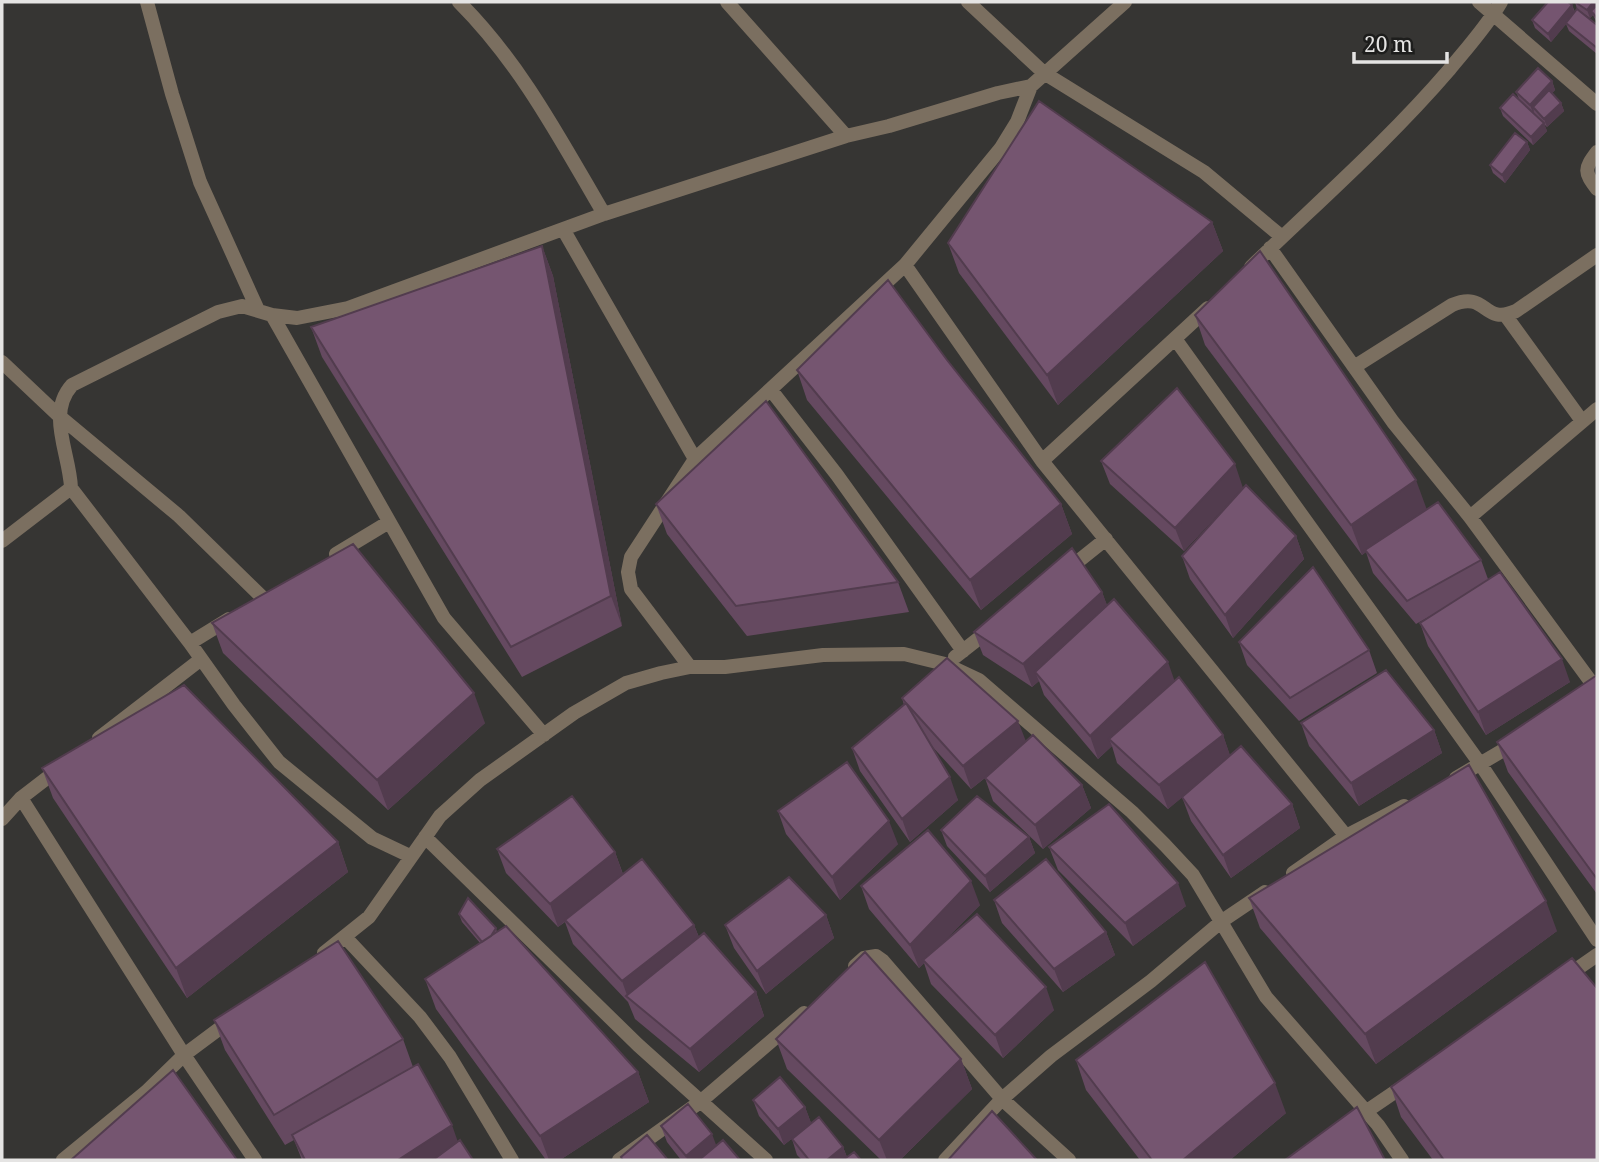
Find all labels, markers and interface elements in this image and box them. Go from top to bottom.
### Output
scale bar [1354,21,1447,65]
text: 20 m [1364,30,1413,58]

